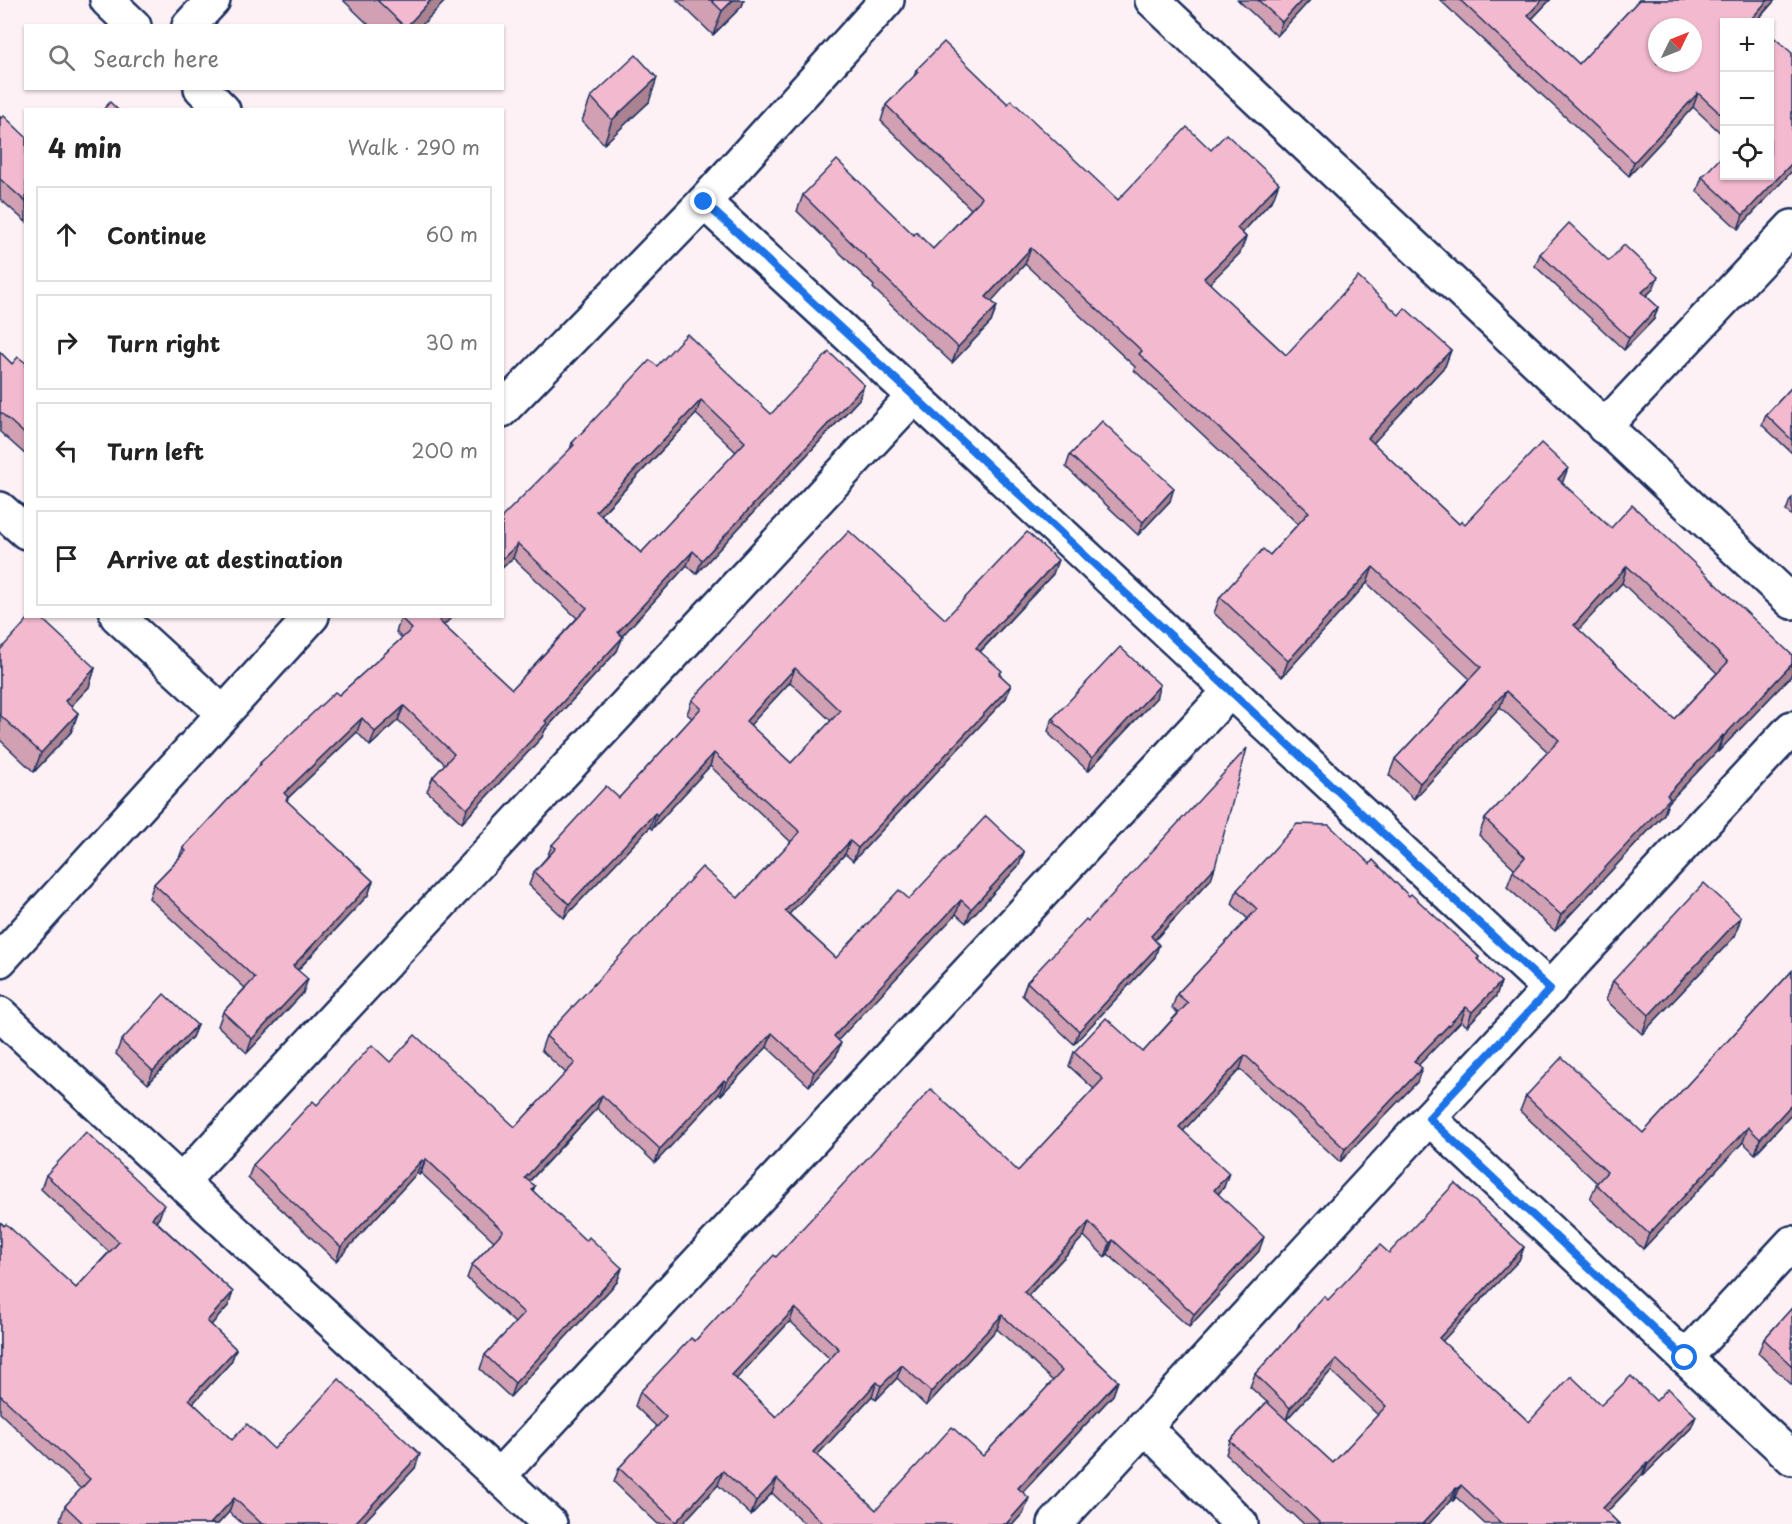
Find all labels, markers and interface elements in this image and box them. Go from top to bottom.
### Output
north arrow [1648,18,1702,72]
map controls [1720,18,1774,180]
button: + [1720,18,1774,72]
search box [24,24,504,90]
icon: search [45,41,78,74]
text: Search here [93,41,219,74]
button: − [1720,72,1774,126]
button: locate [1720,126,1774,180]
text: 4 min [48,128,122,167]
text: Walk · 290 m [348,132,480,162]
route end [690,188,716,214]
icon: ahead [50,218,83,251]
text: Continue [107,218,206,251]
text: 60 m [426,219,478,249]
icon: right [50,326,83,359]
text: Turn right [107,326,220,359]
text: 30 m [425,327,478,357]
icon: left [50,434,83,467]
text: Turn left [107,434,204,467]
text: 200 m [411,435,478,465]
icon: arrive [50,542,83,575]
text: Arrive at destination [107,542,343,575]
route start [1671,1344,1697,1370]

